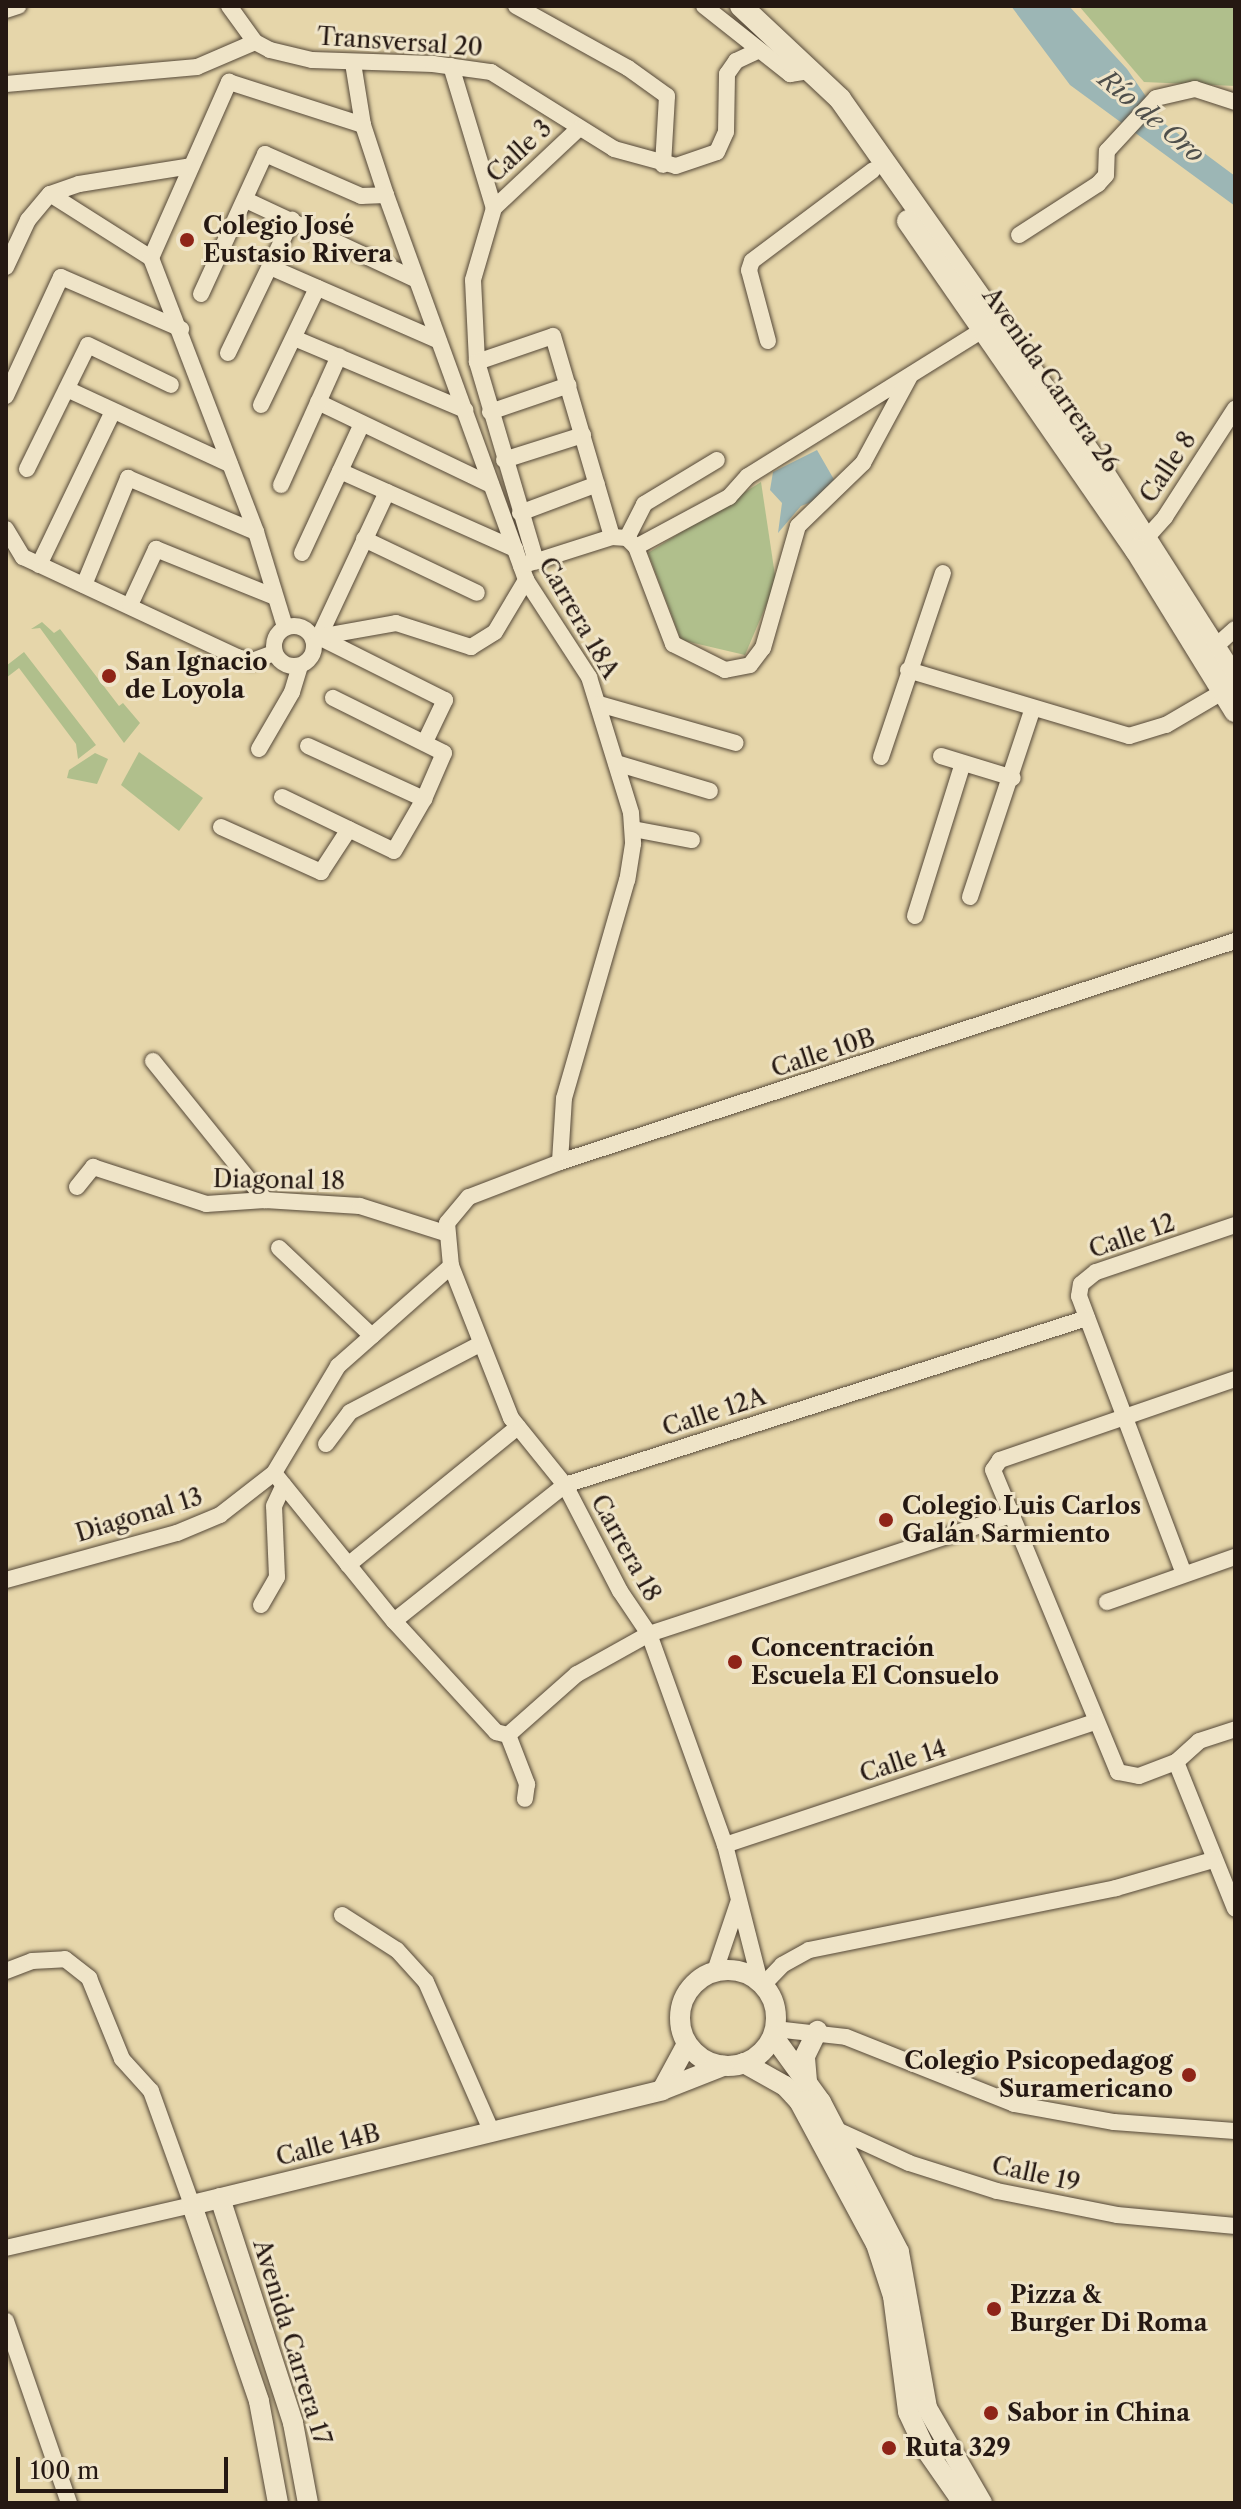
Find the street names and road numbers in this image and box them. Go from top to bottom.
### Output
street label: Transversal 20 [316,22,484,62]
street label: Calle 3 [480,114,558,188]
street label: Avenida Carrera 26 [976,282,1126,478]
street label: Calle 8 [1134,426,1202,508]
street label: Carrera 18A [533,552,625,684]
street label: Calle 10B [768,1023,878,1083]
street label: Diagonal 18 [213,1164,345,1196]
street label: Calle 12 [1085,1208,1179,1264]
street label: Calle 12A [659,1382,769,1442]
street label: Diagonal 13 [72,1482,206,1548]
street label: Carrera 18 [585,1489,667,1607]
street label: Calle 14 [856,1734,950,1788]
street label: Calle 14B [273,2118,383,2172]
street label: Calle 19 [989,2151,1083,2197]
street label: Avenida Carrera 17 [247,2236,337,2448]

